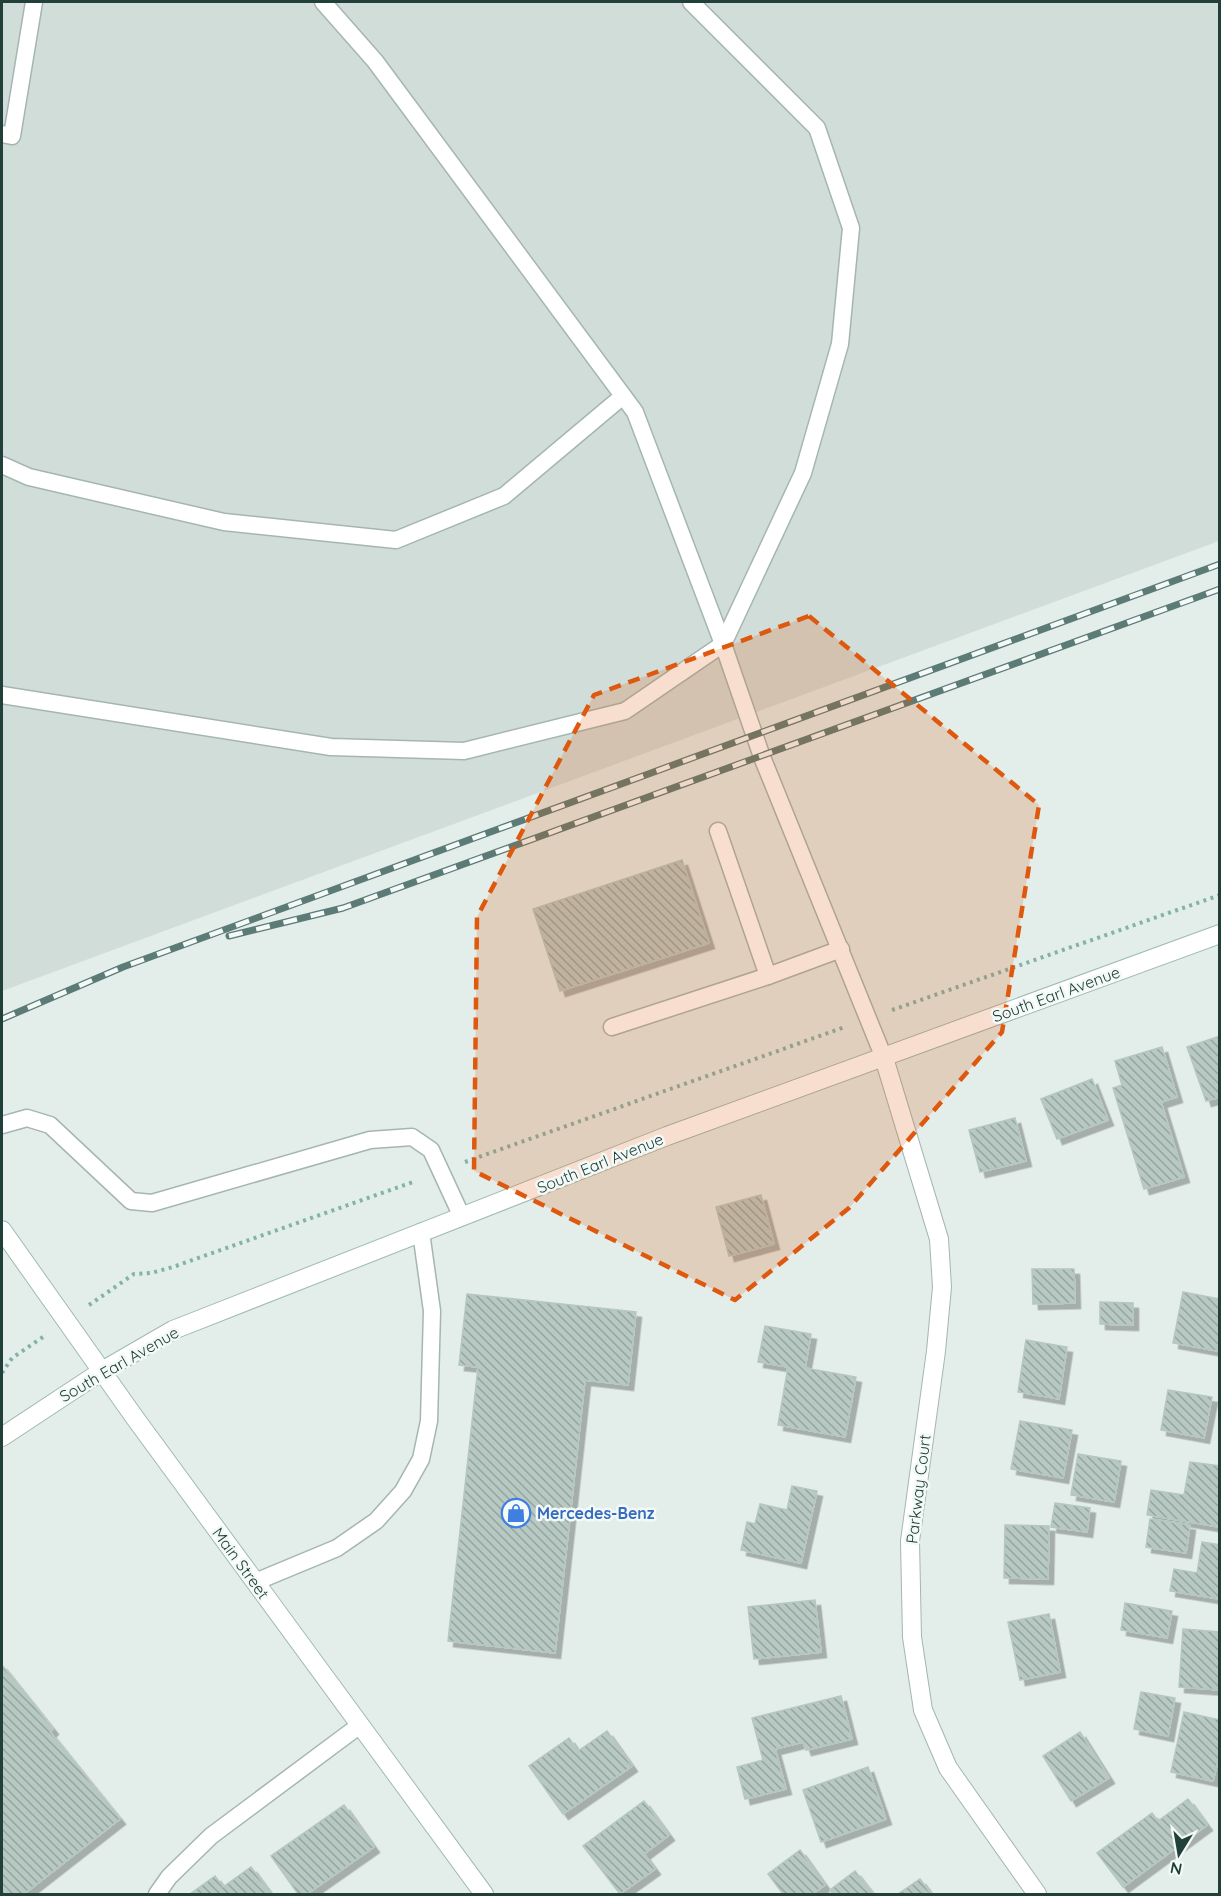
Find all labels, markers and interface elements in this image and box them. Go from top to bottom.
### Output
street label: South Earl Avenue [989,962,1123,1026]
street label: South Earl Avenue [534,1129,666,1197]
street label: South Earl Avenue [56,1322,182,1406]
street label: Parkway Court [901,1433,935,1545]
shop icon: Mercedes-Benz [500,1497,532,1529]
place label: Mercedes-Benz [537,1503,655,1523]
street label: Main Street [208,1523,274,1603]
north arrow [1149,1824,1209,1884]
text: N [1168,1858,1184,1880]

